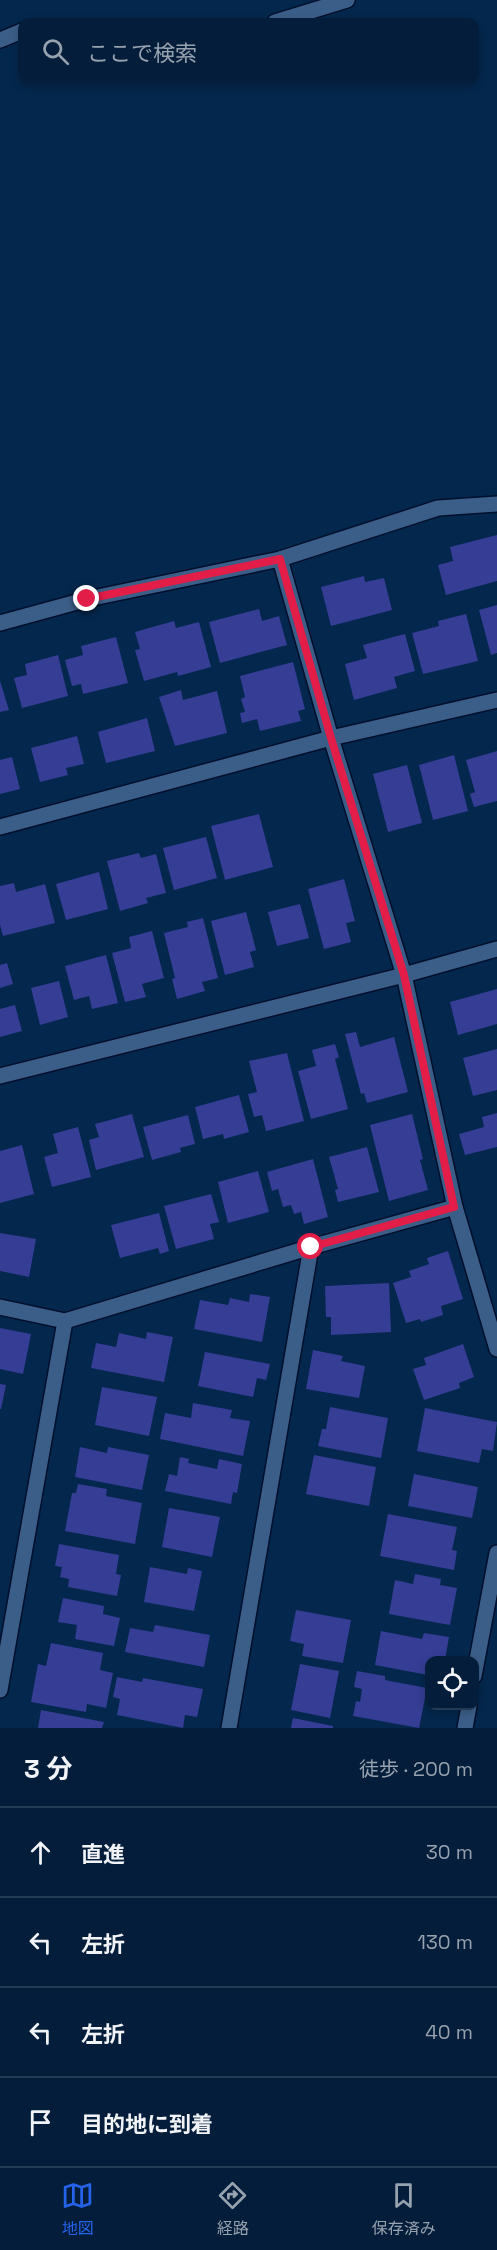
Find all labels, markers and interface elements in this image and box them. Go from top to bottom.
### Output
search box [18,18,479,84]
icon: search [39,35,72,68]
text: ここで検索 [87,39,197,67]
route end [73,585,99,611]
route start [297,1233,323,1259]
map controls [425,1656,479,1710]
button: locate [425,1656,479,1710]
text: 3 分 [24,1752,72,1786]
text: 徒歩 · 200 m [359,1756,473,1782]
icon: ahead [24,1836,57,1869]
text: 30 m [426,1839,473,1865]
text: 直進 [81,1840,125,1868]
icon: left [24,1926,57,1959]
text: 130 m [417,1929,473,1955]
text: 左折 [81,1930,125,1958]
icon: left [24,2016,57,2049]
text: 40 m [425,2019,473,2045]
text: 左折 [81,2020,125,2048]
icon: arrive [24,2106,57,2139]
text: 目的地に到着 [81,2110,213,2138]
tab: 地図 [61,2179,94,2239]
tab: 経路 [216,2179,249,2239]
tab: 保存済み [372,2179,436,2239]

